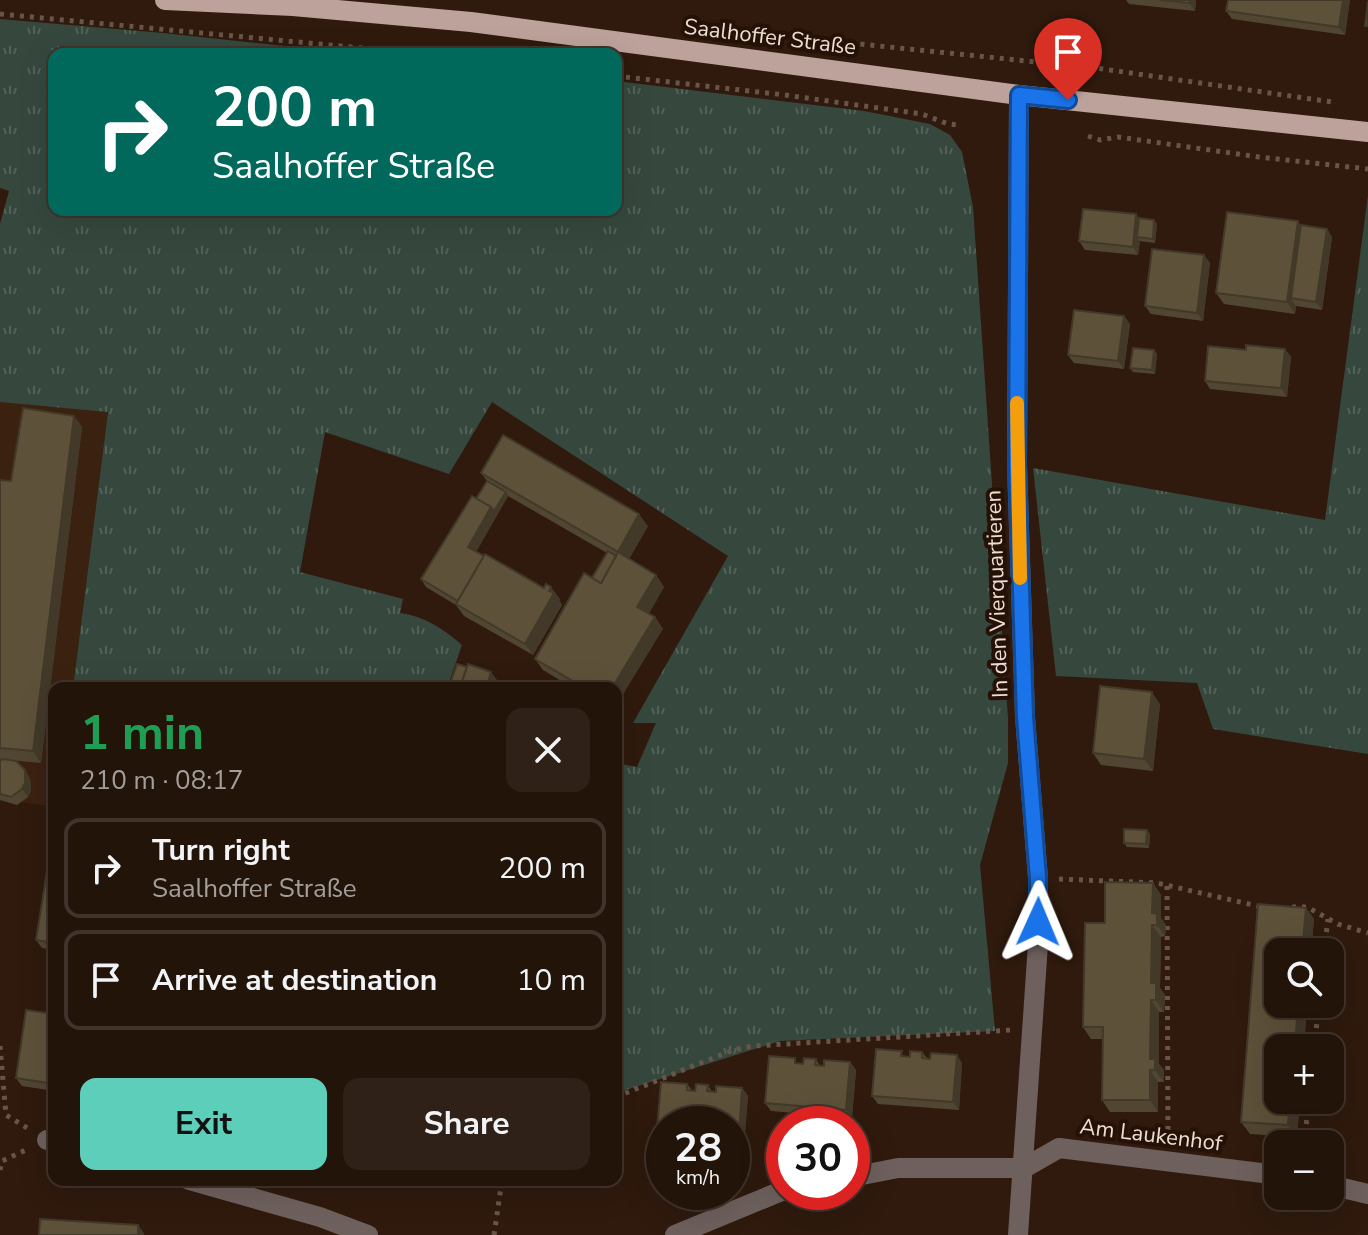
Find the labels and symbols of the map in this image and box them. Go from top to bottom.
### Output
street label: Saalhoffer Straße [682,12,858,62]
pin [1034,18,1102,100]
street label: In den Vierquartieren [978,490,1016,698]
position arrow [996,880,1080,964]
speed limit sign: 30 [766,1106,870,1210]
street label: Am Laukenhof [1078,1111,1225,1159]

